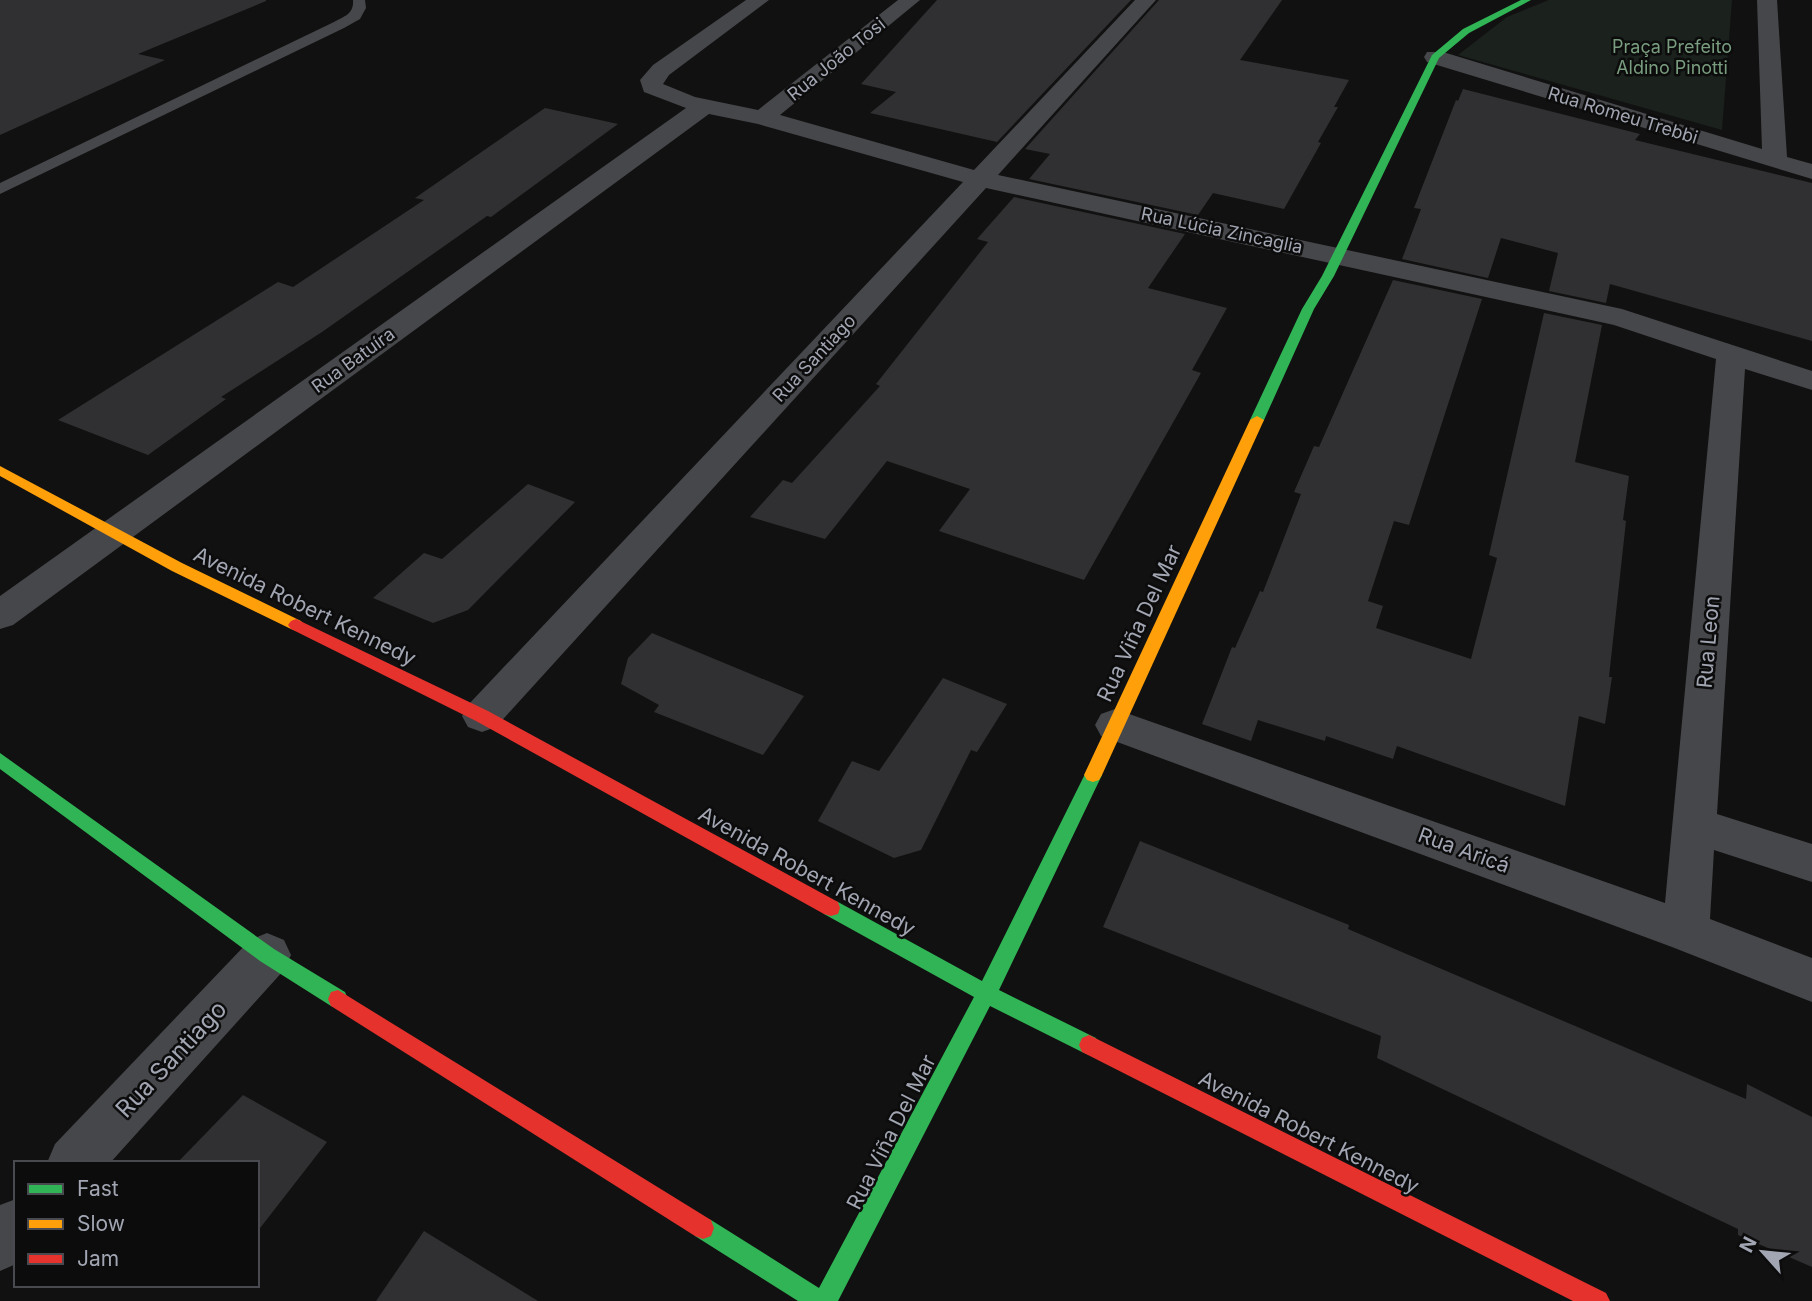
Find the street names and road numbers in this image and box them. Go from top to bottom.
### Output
street label: Rua João Tosi [783,13,889,105]
street label: Rua Romeu Trebbi [1546,82,1700,148]
street label: Rua Lúcia Zincaglia [1139,203,1305,257]
street label: Rua Santiago [768,310,860,406]
street label: Rua Batuíra [308,323,398,397]
street label: Rua Viña Del Mar [1092,540,1186,705]
street label: Avenida Robert Kennedy [190,541,420,671]
street label: Rua Leon [1692,595,1724,689]
street label: Avenida Robert Kennedy [694,801,920,941]
street label: Rua Aricá [1415,822,1513,878]
street label: Rua Santiago [110,995,232,1123]
street label: Rua Viña Del Mar [841,1050,941,1214]
street label: Avenida Robert Kennedy [1195,1065,1424,1199]

